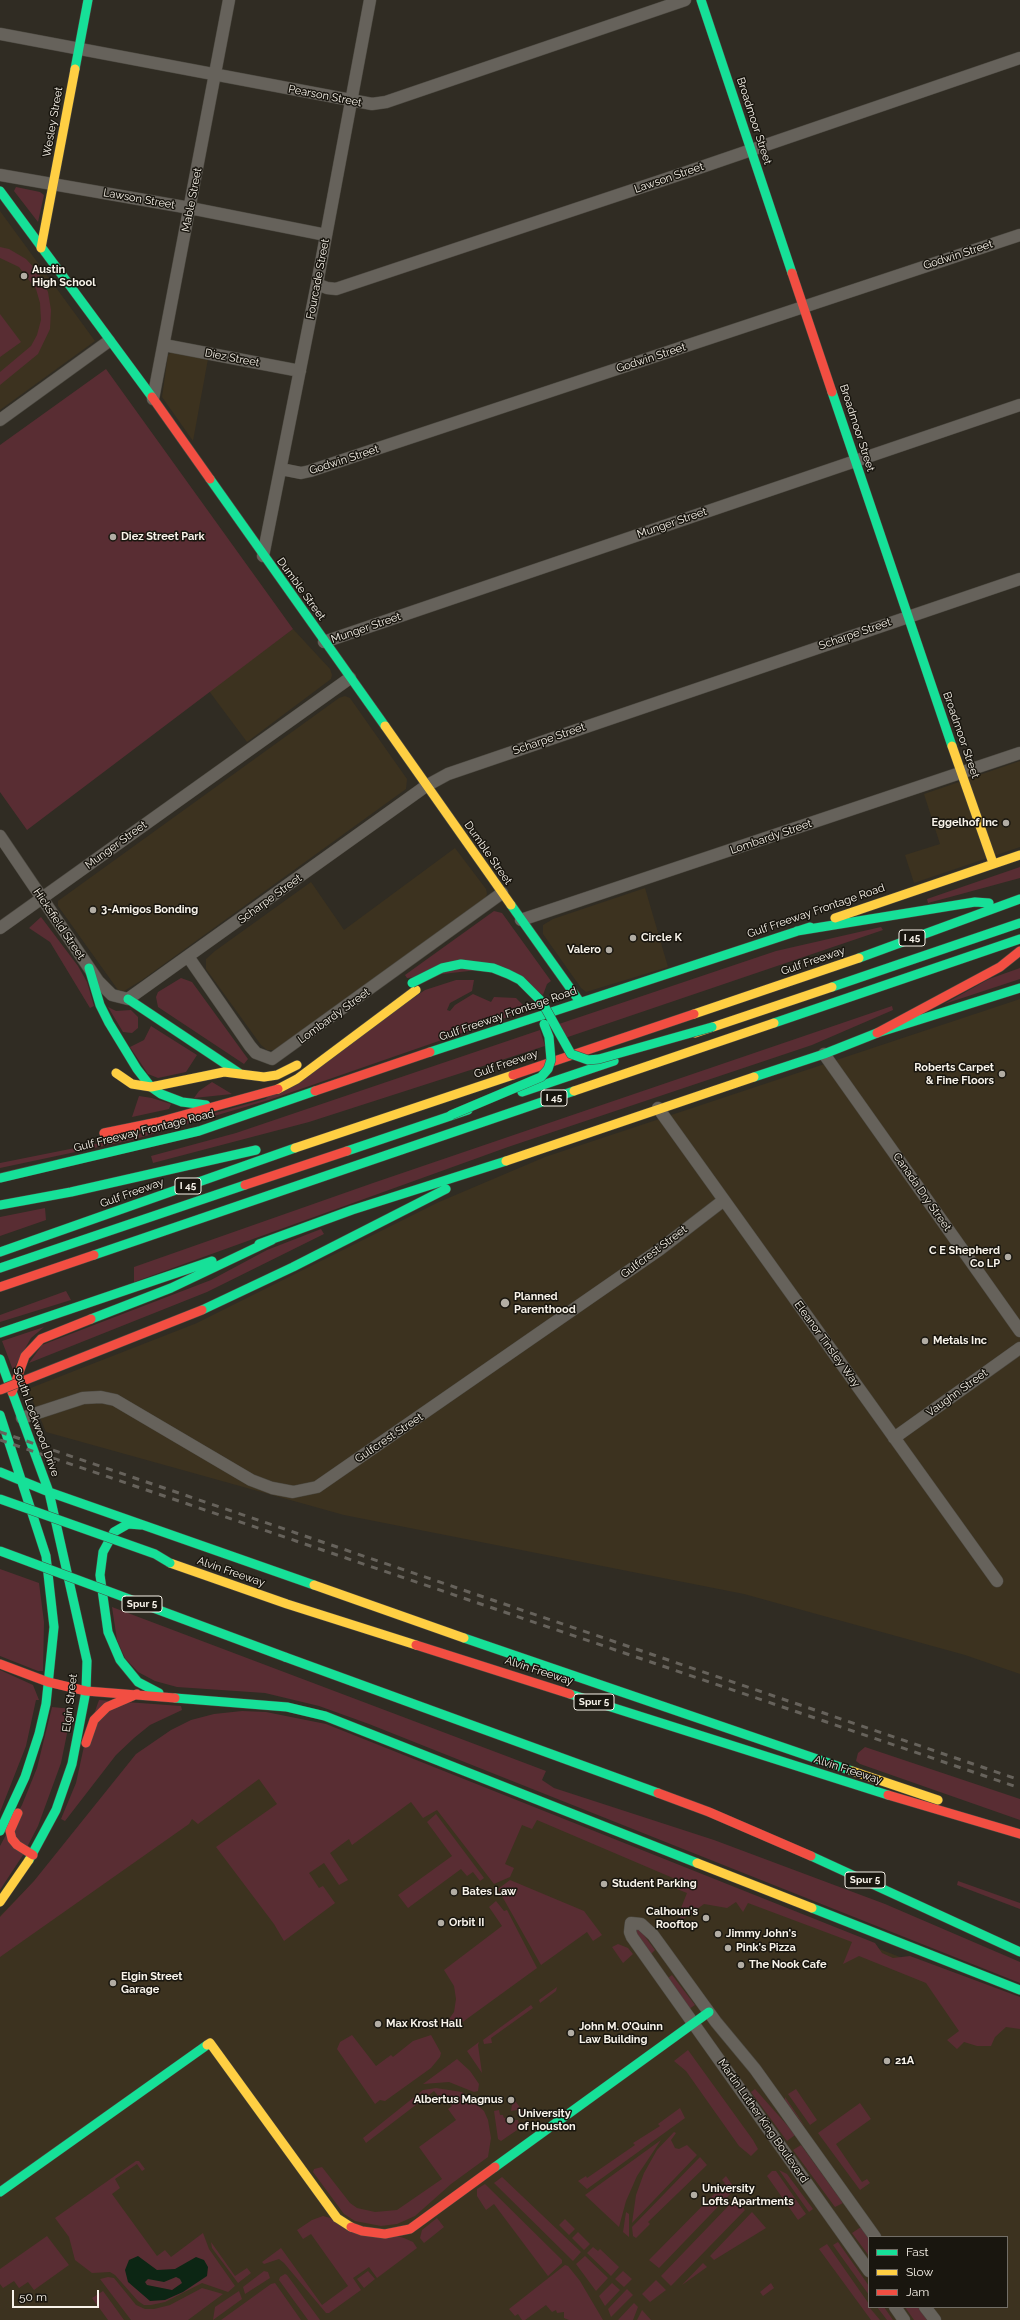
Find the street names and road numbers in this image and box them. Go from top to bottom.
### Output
street label: Broadmoor Street [734,76,774,166]
street label: Pearson Street [287,82,363,110]
street label: Wesley Street [40,86,66,158]
street label: Lawson Street [633,160,705,196]
street label: Mable Street [179,167,205,233]
street label: Lawson Street [102,186,176,212]
street label: Fourcade Street [304,238,332,320]
street label: Godwin Street [922,238,994,272]
street label: Godwin Street [615,341,687,375]
street label: Diez Street [204,346,260,370]
street label: Broadmoor Street [837,383,877,473]
street label: Godwin Street [308,443,380,477]
street label: Munger Street [635,505,709,541]
street label: Dumble Street [274,555,328,623]
street label: Munger Street [329,610,403,646]
street label: Scharpe Street [817,615,893,653]
street label: Broadmoor Street [940,690,982,780]
street label: Scharpe Street [511,720,587,758]
street label: Lombardy Street [728,817,814,857]
street label: Munger Street [83,818,149,872]
street label: Dumble Street [461,819,515,887]
street label: Scharpe Street [236,871,304,927]
street label: Gulf Freeway Frontage Road [746,881,886,941]
street label: Hicksfield Street [30,886,88,962]
road number: I 45 [899,930,925,946]
street label: Gulf Freeway [779,944,847,978]
street label: Gulf Freeway Frontage Road [438,984,578,1044]
street label: Lombardy Street [296,986,372,1046]
street label: Gulf Freeway [472,1047,540,1081]
road number: I 45 [541,1090,567,1106]
street label: Gulf Freeway Frontage Road [72,1107,216,1155]
street label: Canada Dry Street [890,1150,954,1234]
street label: Gulf Freeway [98,1175,166,1211]
road number: I 45 [175,1178,201,1194]
street label: Gulfcrest Street [618,1223,690,1281]
street label: Eleanor Tinsley Way [791,1298,863,1390]
street label: South Lockwood Drive [10,1366,62,1478]
street label: Vaughn Street [924,1366,990,1420]
street label: Gulfcrest Street [352,1410,426,1466]
street label: Alvin Freeway [195,1554,267,1590]
road number: Spur 5 [122,1596,162,1612]
street label: Alvin Freeway [503,1654,575,1688]
street label: Elgin Street [60,1673,80,1733]
road number: Spur 5 [574,1694,614,1710]
street label: Alvin Freeway [812,1753,884,1787]
road number: Spur 5 [845,1872,885,1888]
street label: Martin Luther King Boulevard [715,2056,811,2186]

